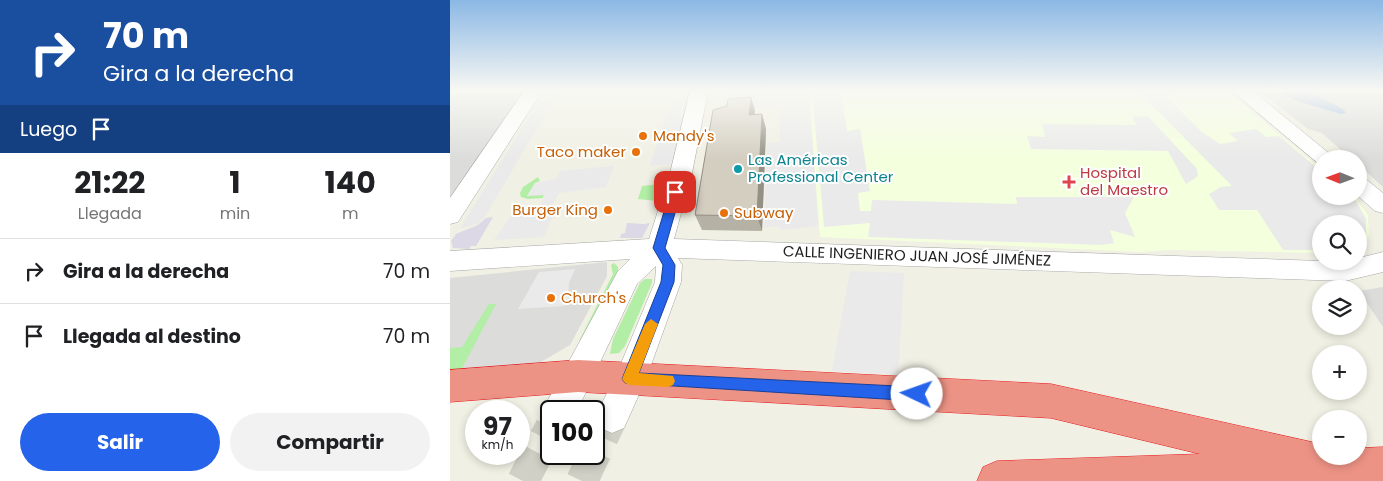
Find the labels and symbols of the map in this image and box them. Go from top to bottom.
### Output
place label: Mandy's [653,125,715,146]
marker: Mandy's [637,130,649,142]
place label: Taco maker [537,141,626,162]
marker: Taco maker [630,146,642,158]
place label: Las Américas Professional Center [748,149,894,187]
north arrow [1312,150,1368,205]
place label: Hospital del Maestro [1080,162,1168,200]
marker: Las Américas Professional Center [732,163,744,175]
pin [654,171,696,213]
marker: Hospital del Maestro [1062,175,1076,189]
place label: Burger King [512,199,598,220]
place label: Subway [734,202,794,223]
marker: Burger King [602,204,614,216]
marker: Subway [718,207,730,219]
street label: CALLE INGENIERO JUAN JOSÉ JIMÉNEZ [783,240,1051,271]
place label: Church's [561,287,626,308]
marker: Church's [545,292,557,304]
position arrow [890,367,942,419]
speed limit sign: 100 [540,400,605,465]

